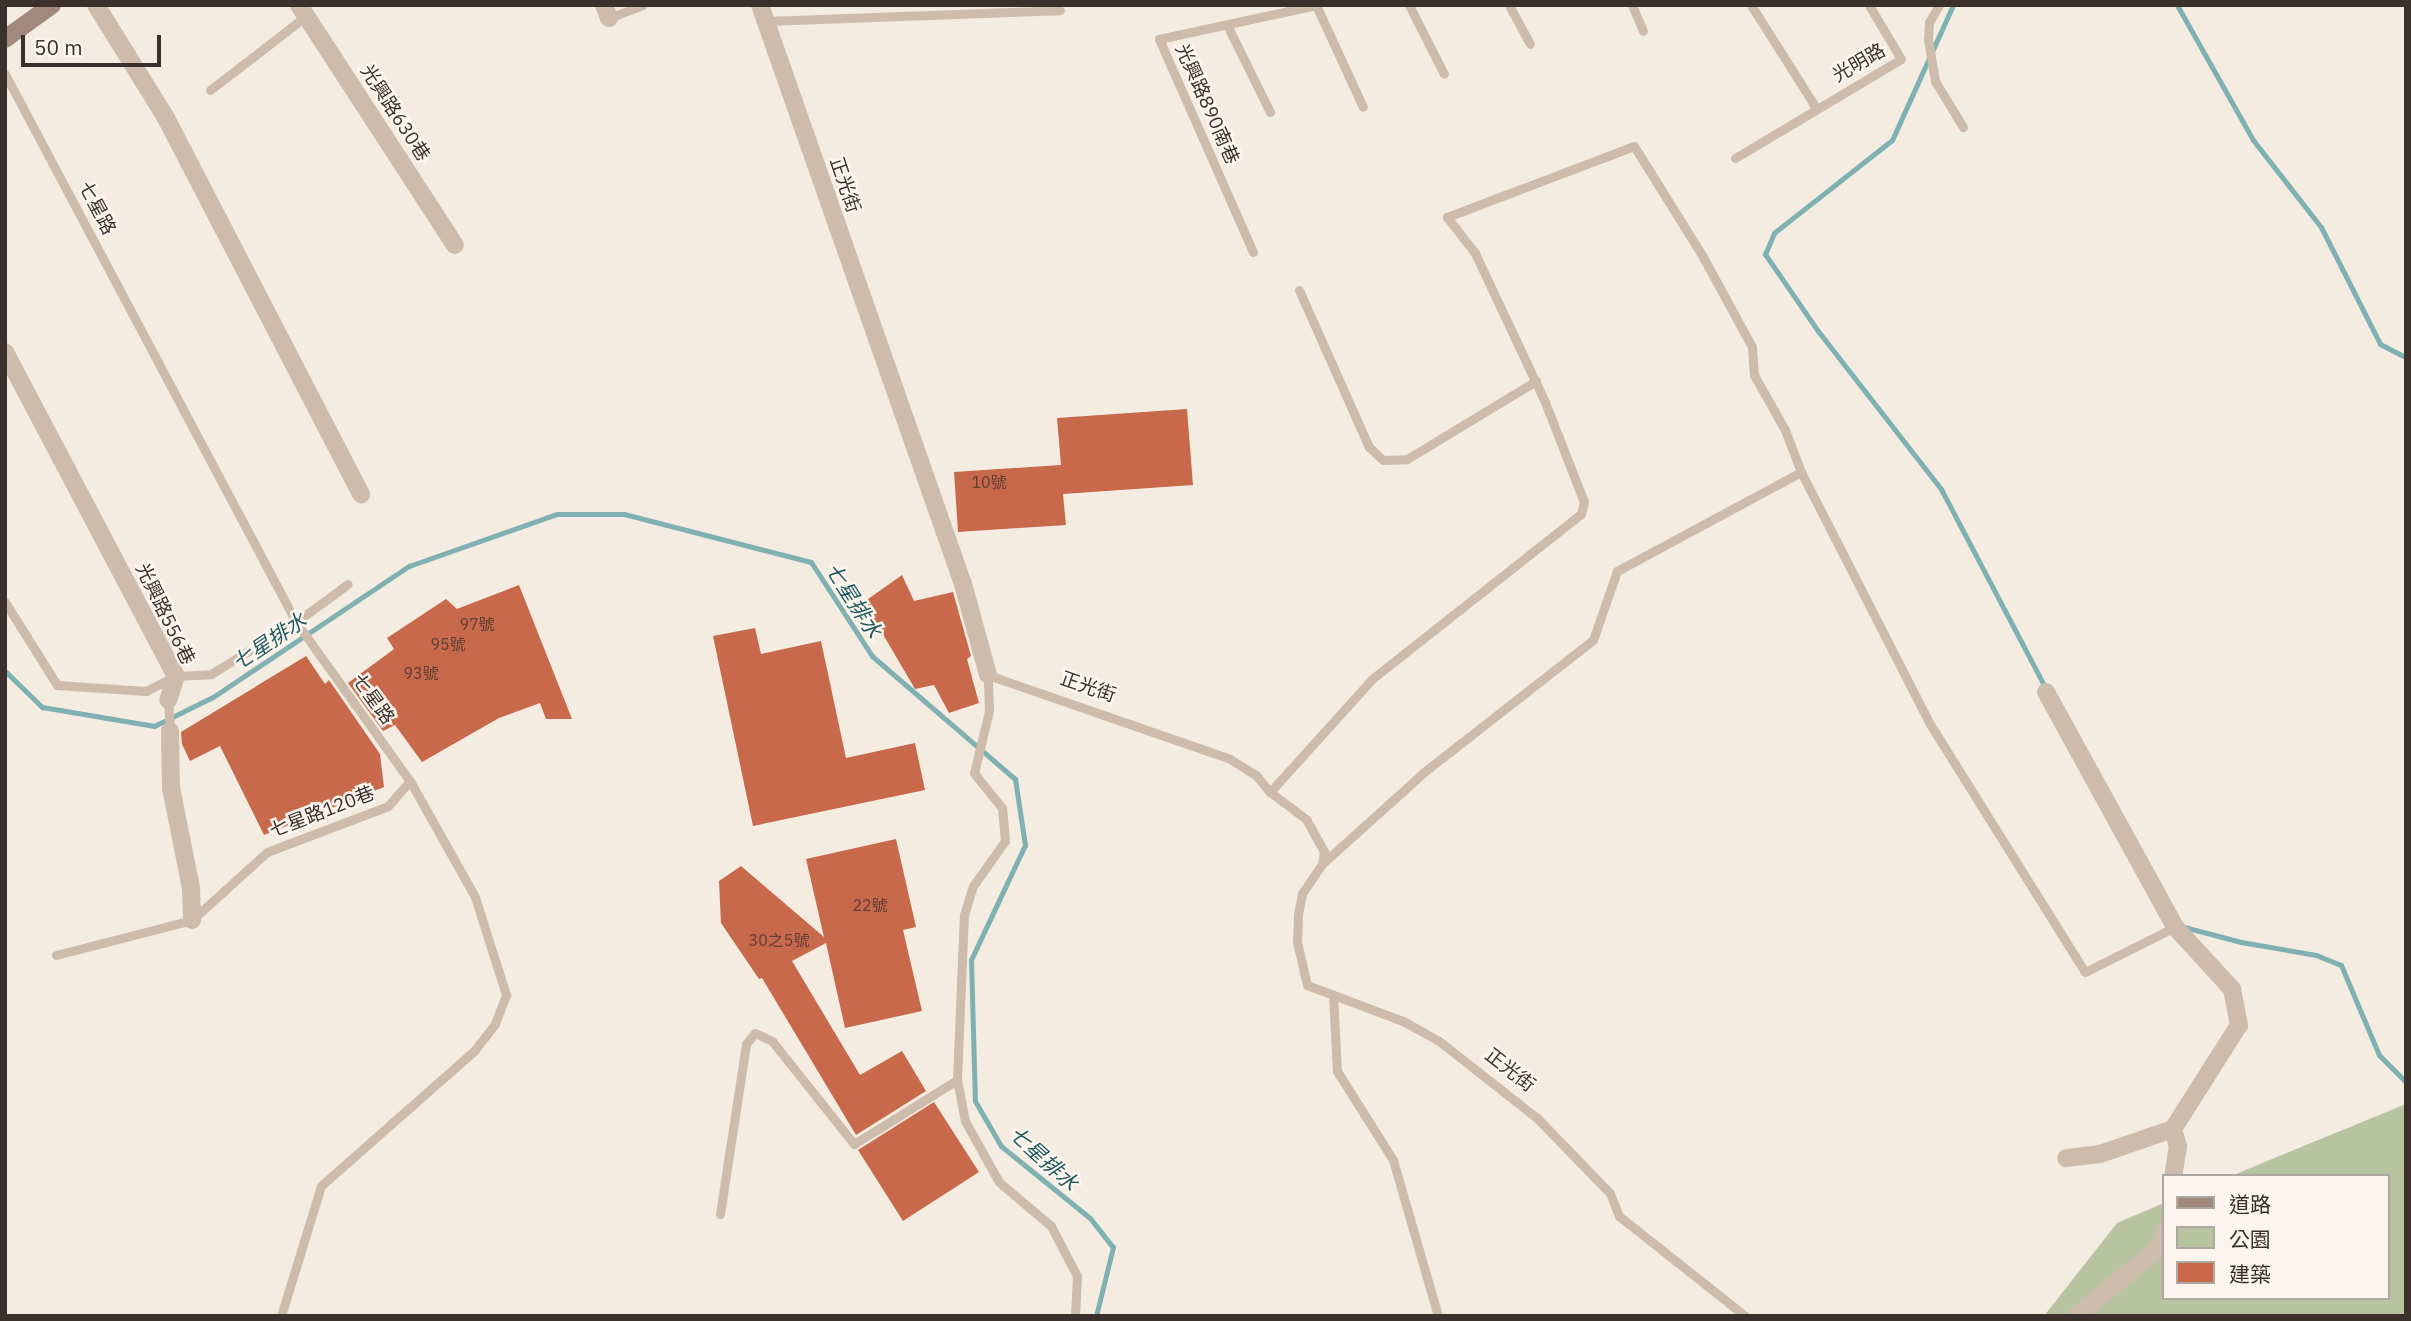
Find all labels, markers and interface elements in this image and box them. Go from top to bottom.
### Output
scale bar [24,21,164,65]
text: 50 m [34,33,83,61]
street label: 光明路 [1829,39,1889,87]
street label: 光興路890南巷 [1170,40,1244,168]
street label: 光興路630巷 [355,61,435,165]
street label: 正光街 [825,154,865,216]
street label: 七星路 [74,177,120,239]
house number: 10號 [971,472,1007,492]
water label: 七星排水 [821,558,887,642]
street label: 光興路556巷 [131,559,199,669]
water label: 七星排水 [227,607,311,675]
house number: 97號 [459,614,495,634]
house number: 95號 [430,634,466,654]
house number: 93號 [403,663,439,683]
street label: 正光街 [1057,667,1119,707]
street label: 七星路 [347,669,399,729]
street label: 七星路120巷 [266,782,378,842]
house number: 22號 [852,895,888,915]
house number: 30之5號 [749,930,809,950]
street label: 正光街 [1481,1043,1539,1097]
water label: 七星排水 [1004,1121,1084,1195]
legend [2162,1174,2390,1300]
text: 道路 [2229,1190,2271,1218]
text: 公園 [2229,1225,2271,1253]
text: 建築 [2229,1260,2271,1288]

